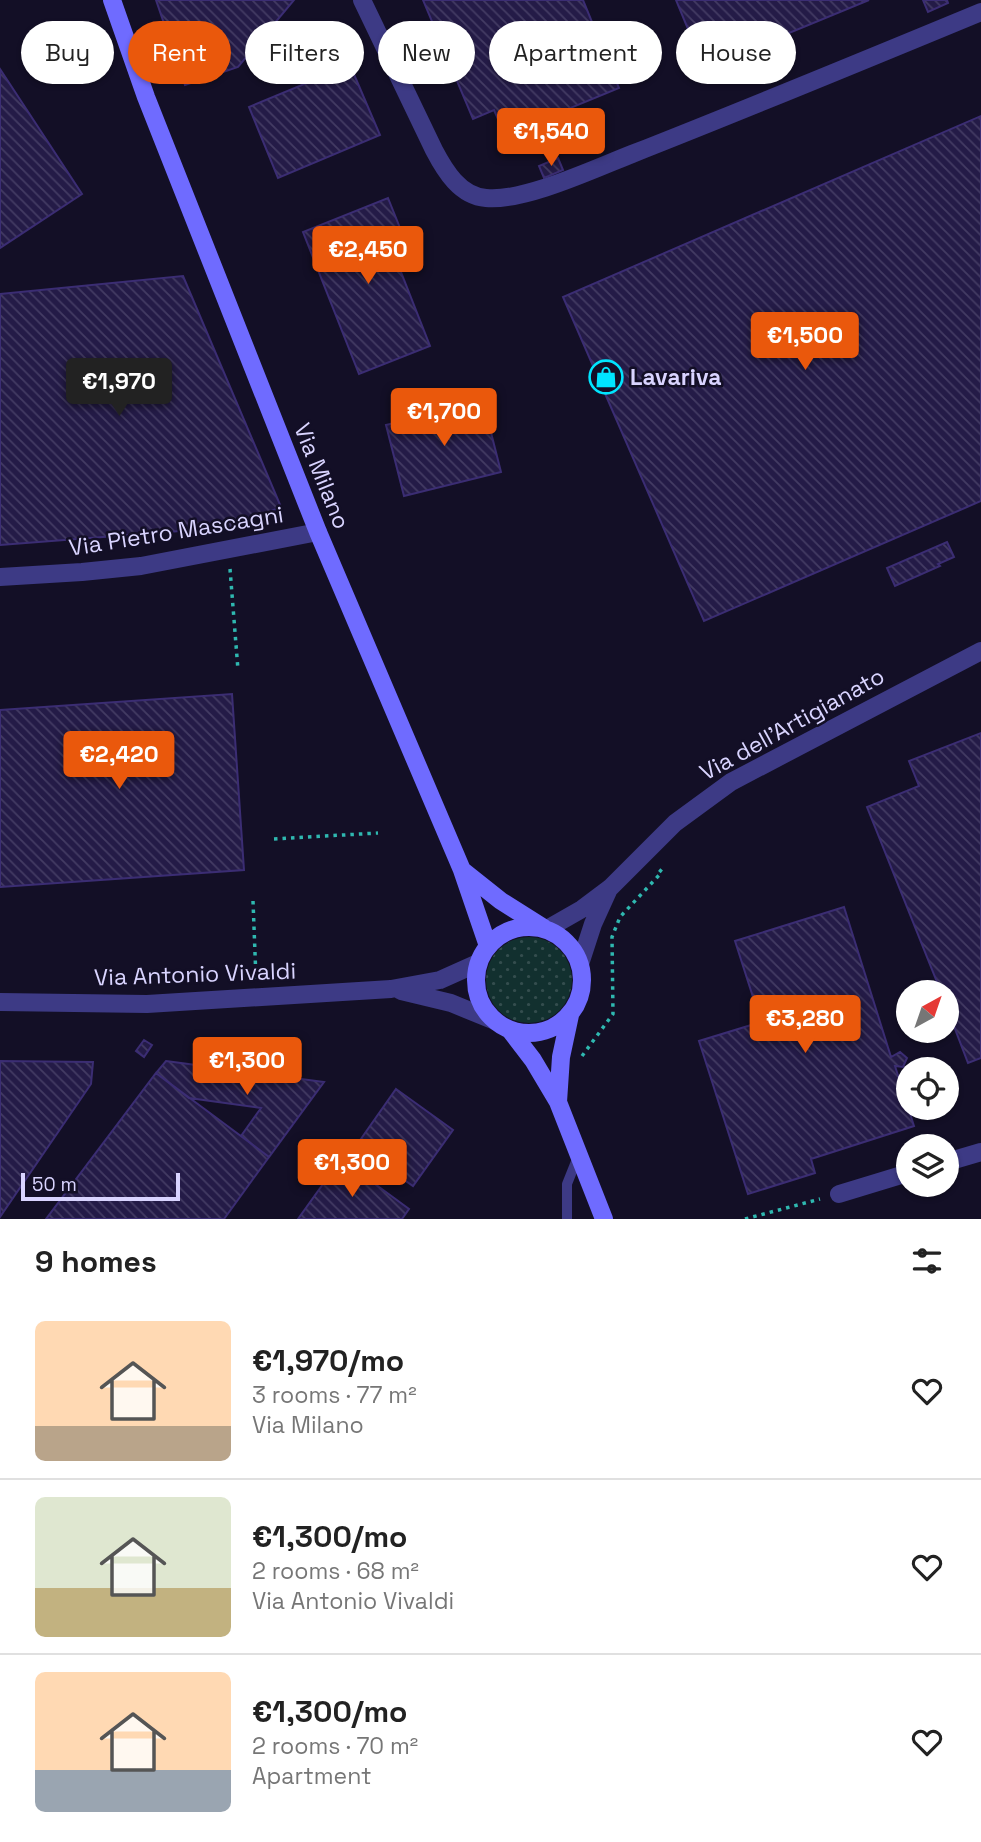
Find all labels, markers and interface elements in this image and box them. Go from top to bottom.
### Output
chip: Buy [21,21,114,84]
chip: Rent [128,21,231,84]
chip: Filters [245,21,364,84]
chip: New [378,21,475,84]
chip: Apartment [489,21,662,84]
chip: House [676,21,796,84]
pin: €1,540 [494,108,608,168]
text: €1,540 [513,116,589,146]
pin: €2,450 [311,226,425,286]
text: €2,450 [328,234,408,264]
pin: €1,500 [748,312,862,372]
text: €1,500 [767,320,843,350]
pin: €1,970 [62,358,176,418]
shop icon: Lavariva [587,358,625,396]
place label: Lavariva [630,362,722,392]
text: €1,970 [82,366,156,396]
pin: €1,700 [387,388,501,448]
text: €1,700 [407,396,481,426]
street label: Via Milano [287,419,357,533]
street label: Via Pietro Mascagni [67,499,285,563]
street label: Via dell'Artigianato [694,661,890,787]
pin: €2,420 [62,732,176,791]
text: €2,420 [79,739,159,769]
street label: Via Antonio Vivaldi [93,955,297,993]
north arrow [896,980,959,1043]
map controls [896,980,959,1197]
pin: €3,280 [748,996,862,1055]
text: €3,280 [766,1003,844,1033]
pin: €1,300 [190,1038,304,1097]
text: €1,300 [209,1045,285,1075]
button: locate [896,1057,959,1120]
button: layers [896,1134,959,1197]
pin: €1,300 [295,1140,409,1199]
text: €1,300 [314,1147,390,1177]
scale bar [21,1170,180,1202]
text: 50 m [32,1172,77,1197]
text: 9 homes [35,1242,157,1281]
icon: filters [908,1242,946,1280]
text: €1,970/mo [252,1341,404,1380]
icon: home [91,1349,175,1433]
icon: heart [908,1372,946,1410]
text: 3 rooms · 77 m² [252,1380,417,1410]
text: Via Milano [252,1410,364,1440]
text: €1,300/mo [252,1517,407,1556]
icon: home [91,1525,175,1609]
icon: heart [908,1548,946,1586]
text: 2 rooms · 68 m² [252,1556,419,1586]
text: Via Antonio Vivaldi [252,1586,454,1616]
text: €1,300/mo [252,1692,407,1731]
icon: home [91,1700,175,1784]
icon: heart [908,1723,946,1761]
text: 2 rooms · 70 m² [252,1731,418,1761]
text: Apartment [252,1761,372,1791]

